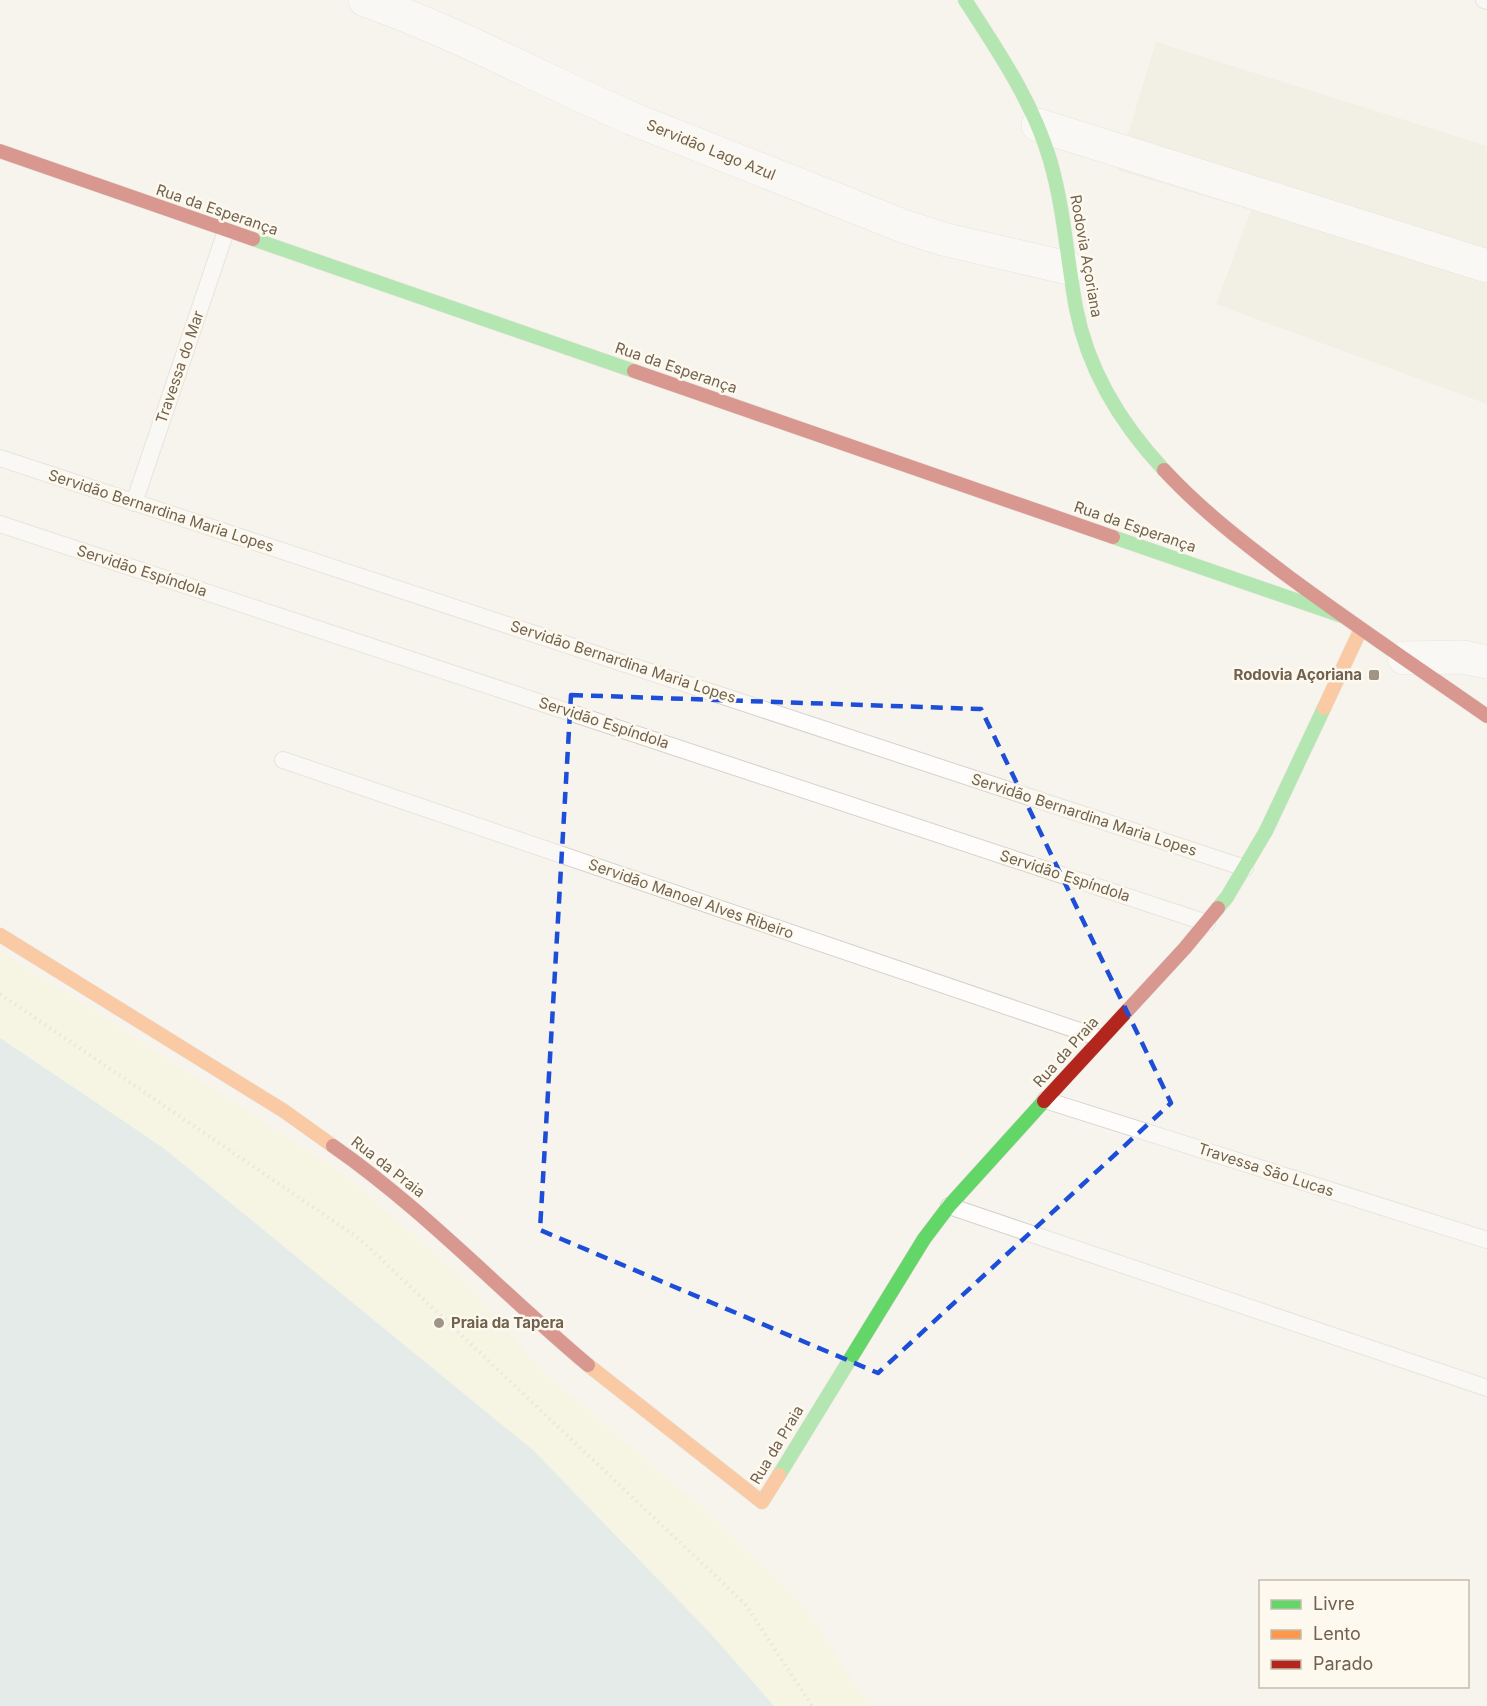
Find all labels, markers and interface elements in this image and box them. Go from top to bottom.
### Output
street label: Servidão Lago Azul [644,115,779,184]
street label: Rua da Esperança [154,180,281,239]
street label: Rodovia Açoriana [1066,193,1107,319]
street label: Travessa do Mar [151,308,208,426]
street label: Rua da Esperança [613,338,740,397]
street label: Servidão Bernardina Maria Lopes [46,465,276,556]
street label: Rua da Esperança [1072,497,1199,556]
street label: Servidão Espíndola [75,540,210,601]
street label: Servidão Bernardina Maria Lopes [508,616,738,707]
place label: Rodovia Açoriana [1234,665,1362,684]
marker: Rodovia Açoriana [1367,668,1381,682]
street label: Servidão Espíndola [537,692,672,753]
street label: Servidão Bernardina Maria Lopes [969,769,1199,860]
street label: Servidão Espíndola [998,845,1133,906]
street label: Servidão Manoel Alves Ribeiro [586,854,796,943]
street label: Rua da Praia [1029,1012,1102,1091]
street label: Rua da Praia [348,1132,429,1201]
street label: Travessa São Lucas [1196,1139,1337,1200]
place label: Praia da Tapera [451,1313,564,1332]
marker: Praia da Tapera [432,1316,446,1330]
street label: Rua da Praia [746,1402,808,1488]
legend [1259,1580,1469,1688]
text: Livre [1313,1593,1355,1614]
text: Lento [1313,1623,1361,1644]
text: Parado [1313,1653,1373,1674]

